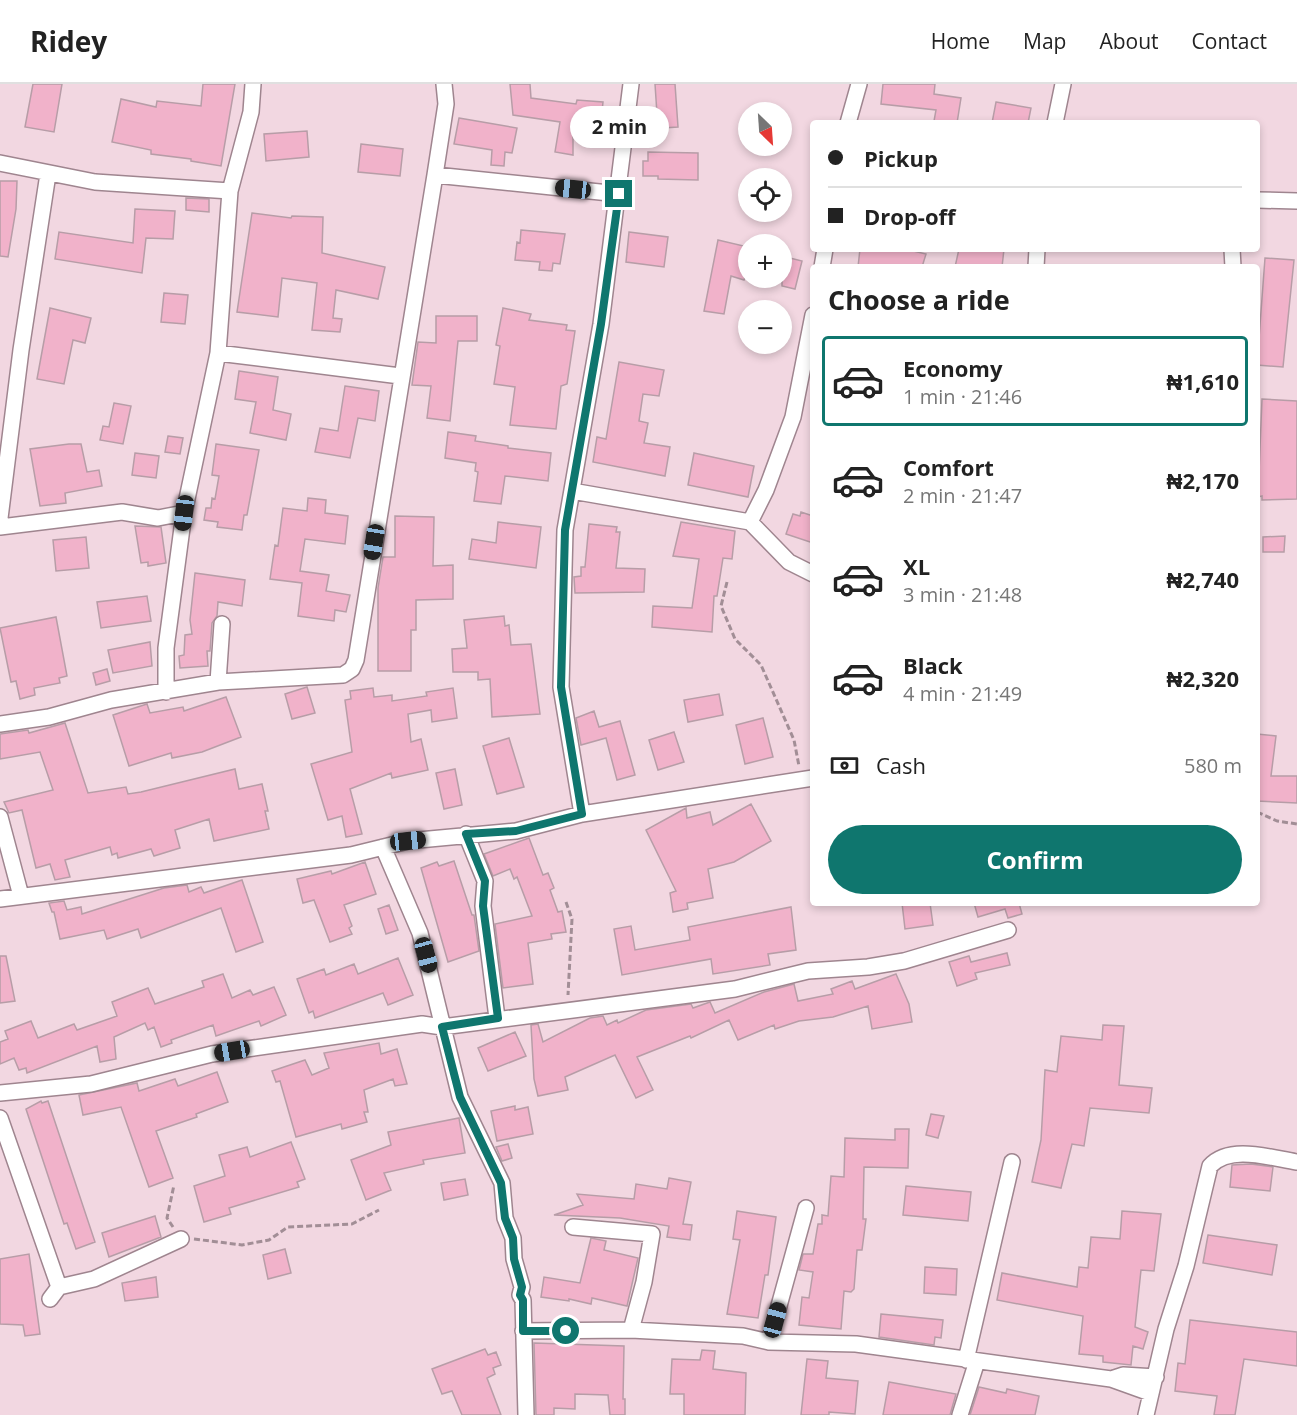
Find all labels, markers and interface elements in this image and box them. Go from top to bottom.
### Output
text: Ridey [30,22,107,60]
text: Home [931,27,990,55]
text: Map [1023,27,1066,55]
text: About [1099,27,1159,55]
text: Contact [1192,27,1267,55]
north arrow [738,102,792,156]
map controls [738,102,792,354]
callout: 2 min [570,107,668,149]
text: 2 min [592,113,647,140]
text: Pickup [864,143,938,173]
button: locate [738,168,792,222]
car [554,178,592,200]
route end [605,180,632,207]
text: Drop-off [864,201,956,231]
button: + [738,234,792,288]
text: Choose a ride [828,281,1010,318]
button: − [738,300,792,354]
text: Economy [903,353,1002,383]
icon: car [831,354,885,408]
text: ₦1,610 [1167,366,1239,396]
text: 1 min · 21:46 [903,383,1022,410]
text: Comfort [903,452,994,482]
icon: car [831,453,885,507]
text: ₦2,170 [1167,465,1239,495]
text: 2 min · 21:47 [903,482,1022,509]
car [173,494,195,532]
car [362,523,386,561]
text: XL [903,551,930,581]
icon: car [831,552,885,606]
text: ₦2,740 [1167,564,1239,594]
text: 3 min · 21:48 [903,581,1022,608]
text: Black [903,650,963,680]
icon: car [831,651,885,705]
text: ₦2,320 [1167,663,1239,693]
text: 4 min · 21:49 [903,680,1022,707]
icon: cash [828,749,861,782]
text: Cash [876,750,926,780]
text: 580 m [1184,752,1242,779]
button: Confirm [828,825,1242,894]
car [389,830,427,852]
car [413,935,439,975]
car [213,1039,251,1063]
car [762,1300,788,1340]
route start [552,1317,579,1344]

